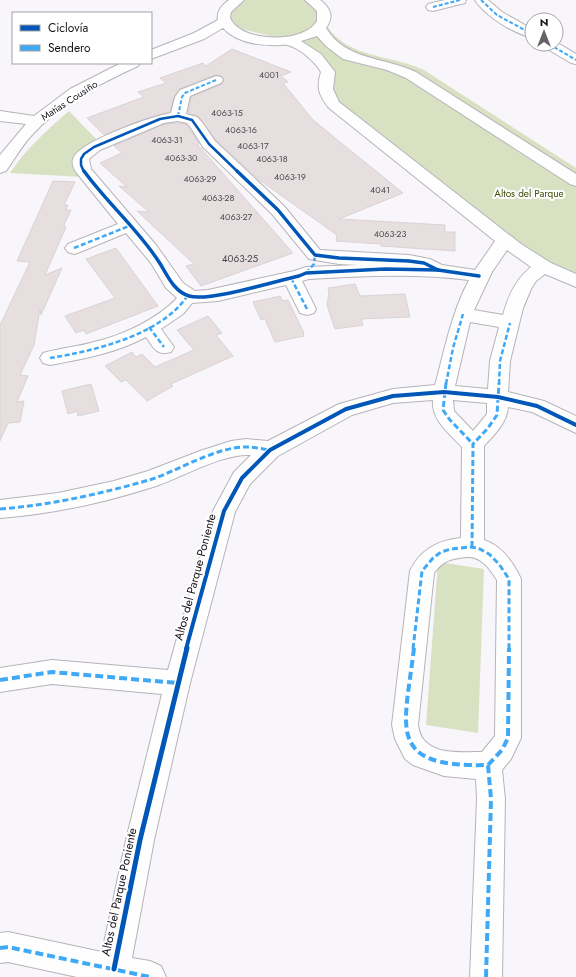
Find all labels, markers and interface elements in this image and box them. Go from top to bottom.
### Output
legend [12,12,152,64]
north arrow [524,12,564,52]
text: N [540,14,548,30]
text: Ciclovía [48,19,89,37]
text: Sendero [48,39,91,57]
house number: 4001 [259,68,279,81]
street label: Matías Cousiño [38,76,101,124]
house number: 4063-15 [211,106,243,119]
house number: 4063-16 [225,123,257,136]
house number: 4063-31 [151,133,183,146]
house number: 4063-17 [237,139,269,152]
house number: 4063-30 [165,151,198,164]
house number: 4063-18 [256,152,288,165]
house number: 4063-19 [274,170,306,183]
house number: 4063-29 [184,172,216,185]
house number: 4041 [370,183,390,196]
park label: Altos del Parque [494,186,564,201]
house number: 4063-28 [202,191,234,204]
house number: 4063-27 [220,210,253,223]
house number: 4063-23 [374,227,406,240]
house number: 4063-25 [222,251,259,266]
street label: Altos del Parque Poniente [169,512,221,642]
street label: Altos del Parque Poniente [97,826,141,958]

